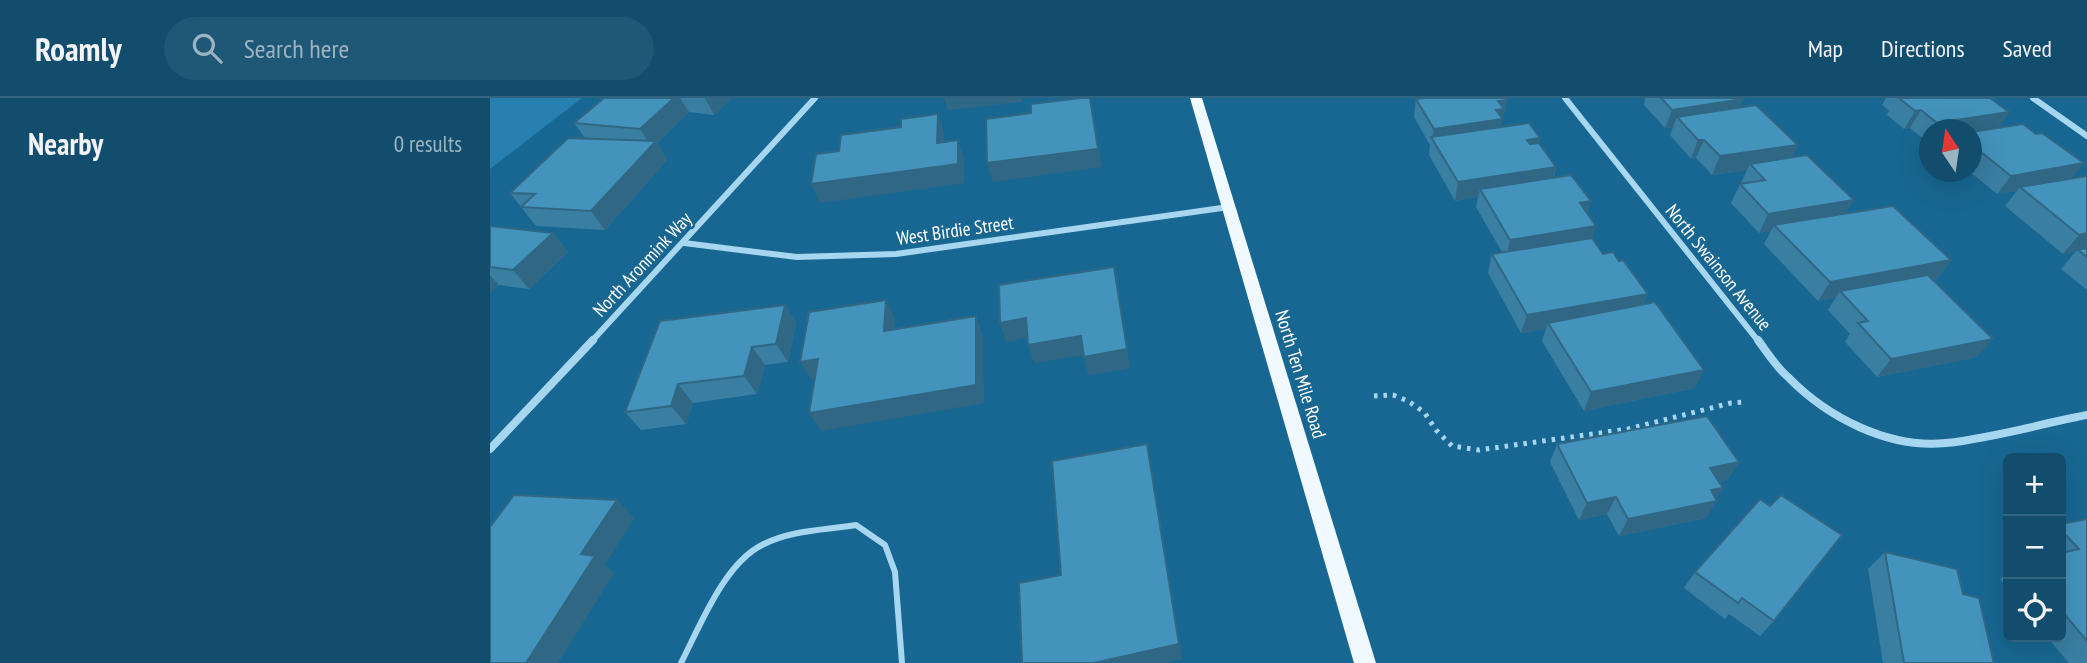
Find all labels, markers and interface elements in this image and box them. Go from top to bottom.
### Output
search box [164,17,654,80]
text: Roamly [35,27,122,70]
icon: search [188,29,226,67]
text: Search here [244,32,349,65]
text: Map [1808,33,1843,64]
text: Directions [1881,33,1965,64]
text: Saved [2003,33,2052,64]
north arrow [1919,119,1982,182]
text: Nearby [28,124,103,163]
text: 0 results [394,129,462,158]
street label: North Swainson Avenue [1661,199,1777,335]
street label: North Aronmink Way [587,206,697,321]
street label: West Birdie Street [895,210,1016,250]
street label: North Ten Mile Road [1270,307,1332,441]
map controls [2003,453,2066,642]
button: + [2003,453,2066,516]
button: − [2003,516,2066,579]
button: locate [2003,579,2066,642]

